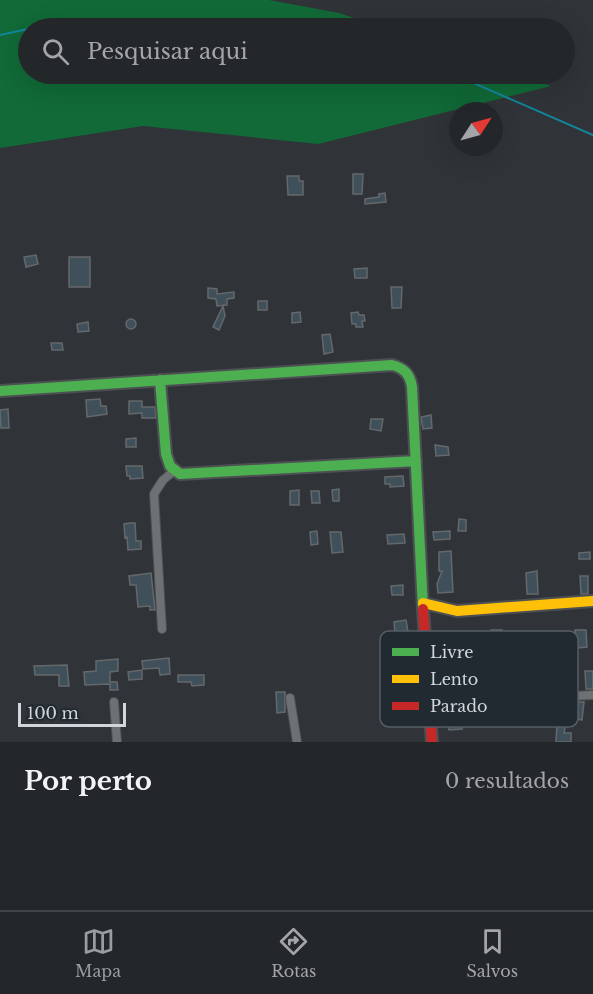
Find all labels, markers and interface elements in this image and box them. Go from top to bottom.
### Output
search box [18,18,575,84]
icon: search [39,35,72,68]
text: Pesquisar aqui [87,38,248,65]
north arrow [449,102,503,156]
legend [380,631,578,727]
text: Livre [430,642,473,662]
text: Lento [430,669,478,689]
text: Parado [430,696,487,716]
scale bar [18,700,126,728]
text: 100 m [27,703,79,723]
text: Por perto [24,765,152,797]
text: 0 resultados [445,769,569,793]
tab: Mapa [75,925,121,981]
tab: Rotas [271,925,316,981]
tab: Salvos [466,925,518,981]

